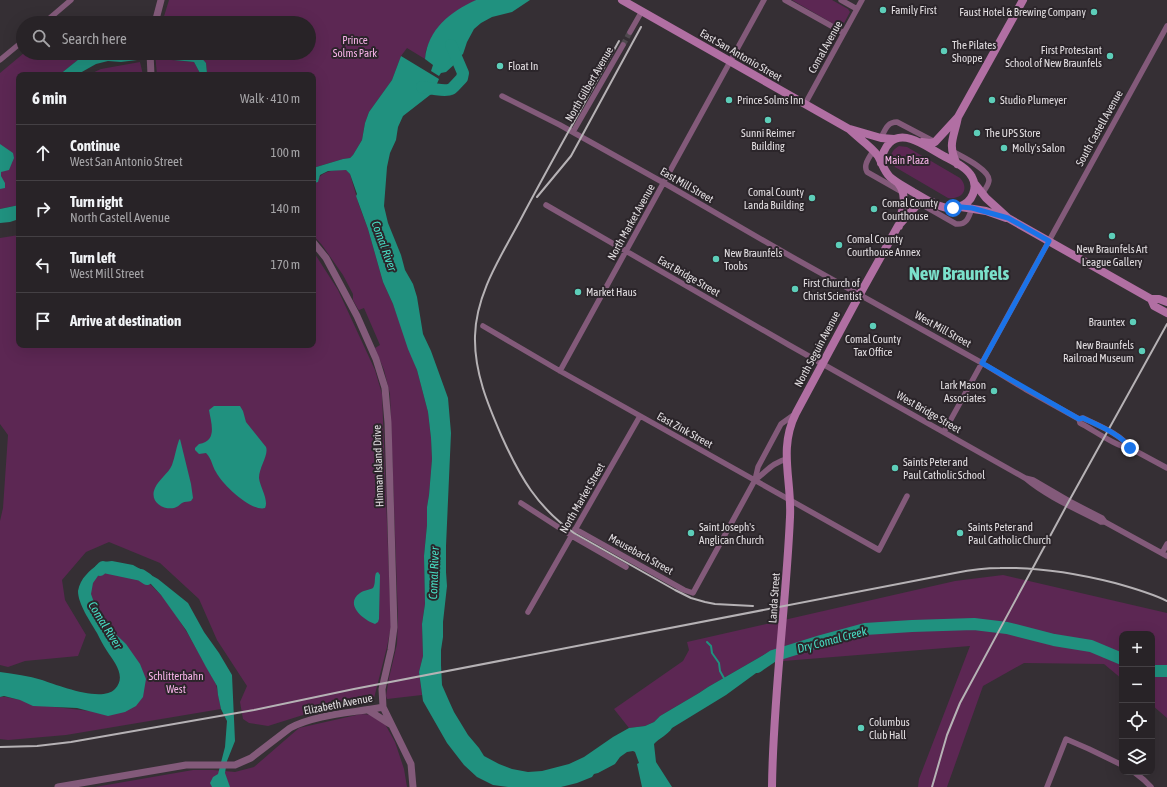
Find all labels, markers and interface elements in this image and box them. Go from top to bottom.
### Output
place label: Family First [891,4,937,16]
marker: Family First [878,5,888,15]
place label: Faust Hotel & Brewing Company [959,6,1086,18]
marker: Faust Hotel & Brewing Company [1089,7,1099,17]
search box [16,16,316,60]
street label: Comal Avenue [806,19,844,75]
icon: search [30,27,52,49]
street label: East San Antonio Street [698,27,784,83]
text: Search here [62,30,127,47]
park label: Prince Solms Park [333,34,377,59]
place label: The Pilates Shoppe [952,39,996,64]
street label: North Gilbert Avenue [563,44,615,124]
place label: First Protestant School of New Braunfels [1005,44,1102,69]
marker: The Pilates Shoppe [939,46,949,56]
marker: First Protestant School of New Braunfels [1105,51,1115,61]
place label: Float In [508,60,538,72]
marker: Float In [495,61,505,71]
text: 6 min [32,88,67,108]
street label: South Castell Avenue [1073,88,1125,168]
text: Walk · 410 m [240,91,300,106]
place label: Prince Solms Inn [737,94,804,106]
place label: Studio Plumeyer [1000,94,1067,106]
marker: Prince Solms Inn [724,95,734,105]
marker: Studio Plumeyer [987,95,997,105]
marker: Sunni Reimer Building [763,115,773,125]
place label: Sunni Reimer Building [741,127,796,152]
place label: The UPS Store [985,127,1041,139]
marker: The UPS Store [972,128,982,138]
text: Continue [70,137,120,154]
icon: ahead [32,142,54,164]
place label: Molly's Salon [1012,142,1065,154]
marker: Molly's Salon [999,143,1009,153]
text: 100 m [271,145,300,160]
text: West San Antonio Street [70,154,183,169]
park label: Main Plaza [885,154,929,166]
street label: East Mill Street [658,165,716,205]
street label: North Market Avenue [605,182,657,262]
place label: Comal County Landa Building [744,186,804,211]
text: Turn right [70,193,123,210]
marker: Comal County Landa Building [807,193,817,203]
place label: Comal County Courthouse [882,197,939,222]
icon: right [32,198,54,220]
route start [944,199,962,217]
text: 140 m [271,201,300,216]
marker: Comal County Courthouse [869,204,879,214]
text: North Castell Avenue [70,210,170,225]
water label: Comal River [368,219,400,274]
marker: New Braunfels Art League Gallery [1107,231,1117,241]
place label: Comal County Courthouse Annex [847,233,921,258]
marker: Comal County Courthouse Annex [834,240,844,250]
place label: New Braunfels Art League Gallery [1076,243,1148,268]
place label: New Braunfels Toobs [724,247,782,272]
text: Turn left [70,249,116,266]
street label: East Bridge Street [656,253,722,299]
icon: left [32,254,54,276]
marker: New Braunfels Toobs [711,254,721,264]
text: 170 m [271,257,300,272]
district label: New Braunfels [909,262,1010,284]
text: West Mill Street [70,266,144,281]
place label: First Church of Christ Scientist [803,277,862,302]
marker: First Church of Christ Scientist [790,284,800,294]
place label: Market Haus [586,286,637,298]
marker: Market Haus [573,287,583,297]
street label: North Seguin Avenue [792,309,842,389]
street label: West Mill Street [913,309,973,349]
icon: arrive [32,310,54,332]
text: Arrive at destination [70,312,181,329]
place label: Brauntex [1089,316,1126,328]
marker: Brauntex [1128,317,1138,327]
marker: Comal County Tax Office [868,321,878,331]
place label: Comal County Tax Office [845,333,901,358]
place label: New Braunfels Railroad Museum [1063,339,1134,364]
marker: New Braunfels Railroad Museum [1137,346,1147,356]
place label: Lark Mason Associates [940,379,986,404]
marker: Lark Mason Associates [989,386,999,396]
street label: West Bridge Street [895,389,963,435]
street label: East Zink Street [655,410,715,450]
street label: Hinman Island Drive [371,425,385,507]
route end [1121,439,1139,457]
place label: Saints Peter and Paul Catholic School [903,456,985,481]
street label: North Market Street [557,461,607,535]
marker: Saints Peter and Paul Catholic School [890,463,900,473]
place label: Saint Joseph's Anglican Church [699,521,764,546]
place label: Saints Peter and Paul Catholic Church [968,521,1051,546]
marker: Saint Joseph's Anglican Church [686,528,696,538]
marker: Saints Peter and Paul Catholic Church [955,528,965,538]
street label: Meusebach Street [607,531,675,577]
water label: Comal River [426,546,442,600]
street label: Landa Street [766,572,782,624]
water label: Comal River [85,599,125,651]
water label: Dry Comal Creek [796,624,869,656]
map controls [1119,631,1155,775]
button: + [1119,631,1155,667]
button: − [1119,667,1155,703]
park label: Schlitterbahn West [149,670,203,695]
street label: Elizabeth Avenue [303,691,373,717]
button: locate [1119,703,1155,739]
place label: Columbus Club Hall [869,716,910,741]
marker: Columbus Club Hall [856,723,866,733]
button: layers [1119,739,1155,775]

